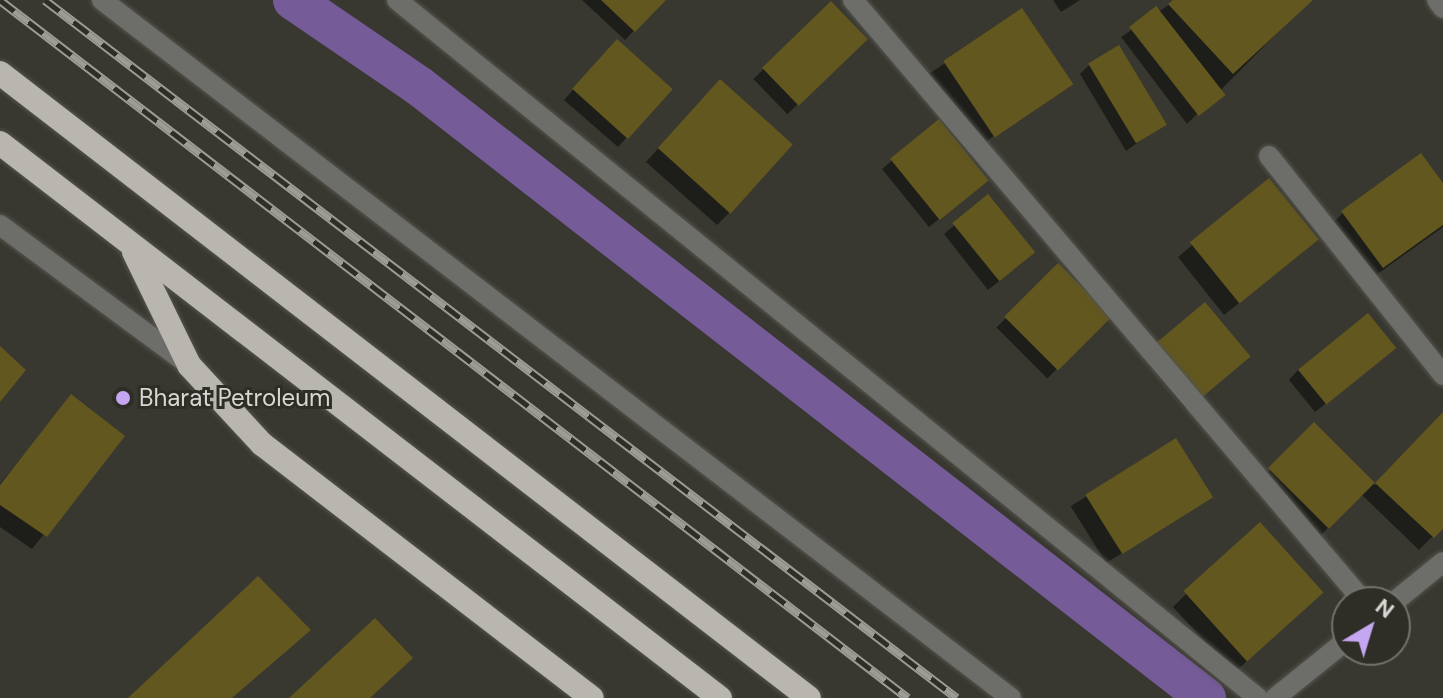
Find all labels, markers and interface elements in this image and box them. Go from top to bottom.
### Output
place label: Bharat Petroleum [139,384,330,412]
marker: Bharat Petroleum [114,389,132,407]
north arrow [1331,586,1411,666]
text: N [1370,592,1400,625]

